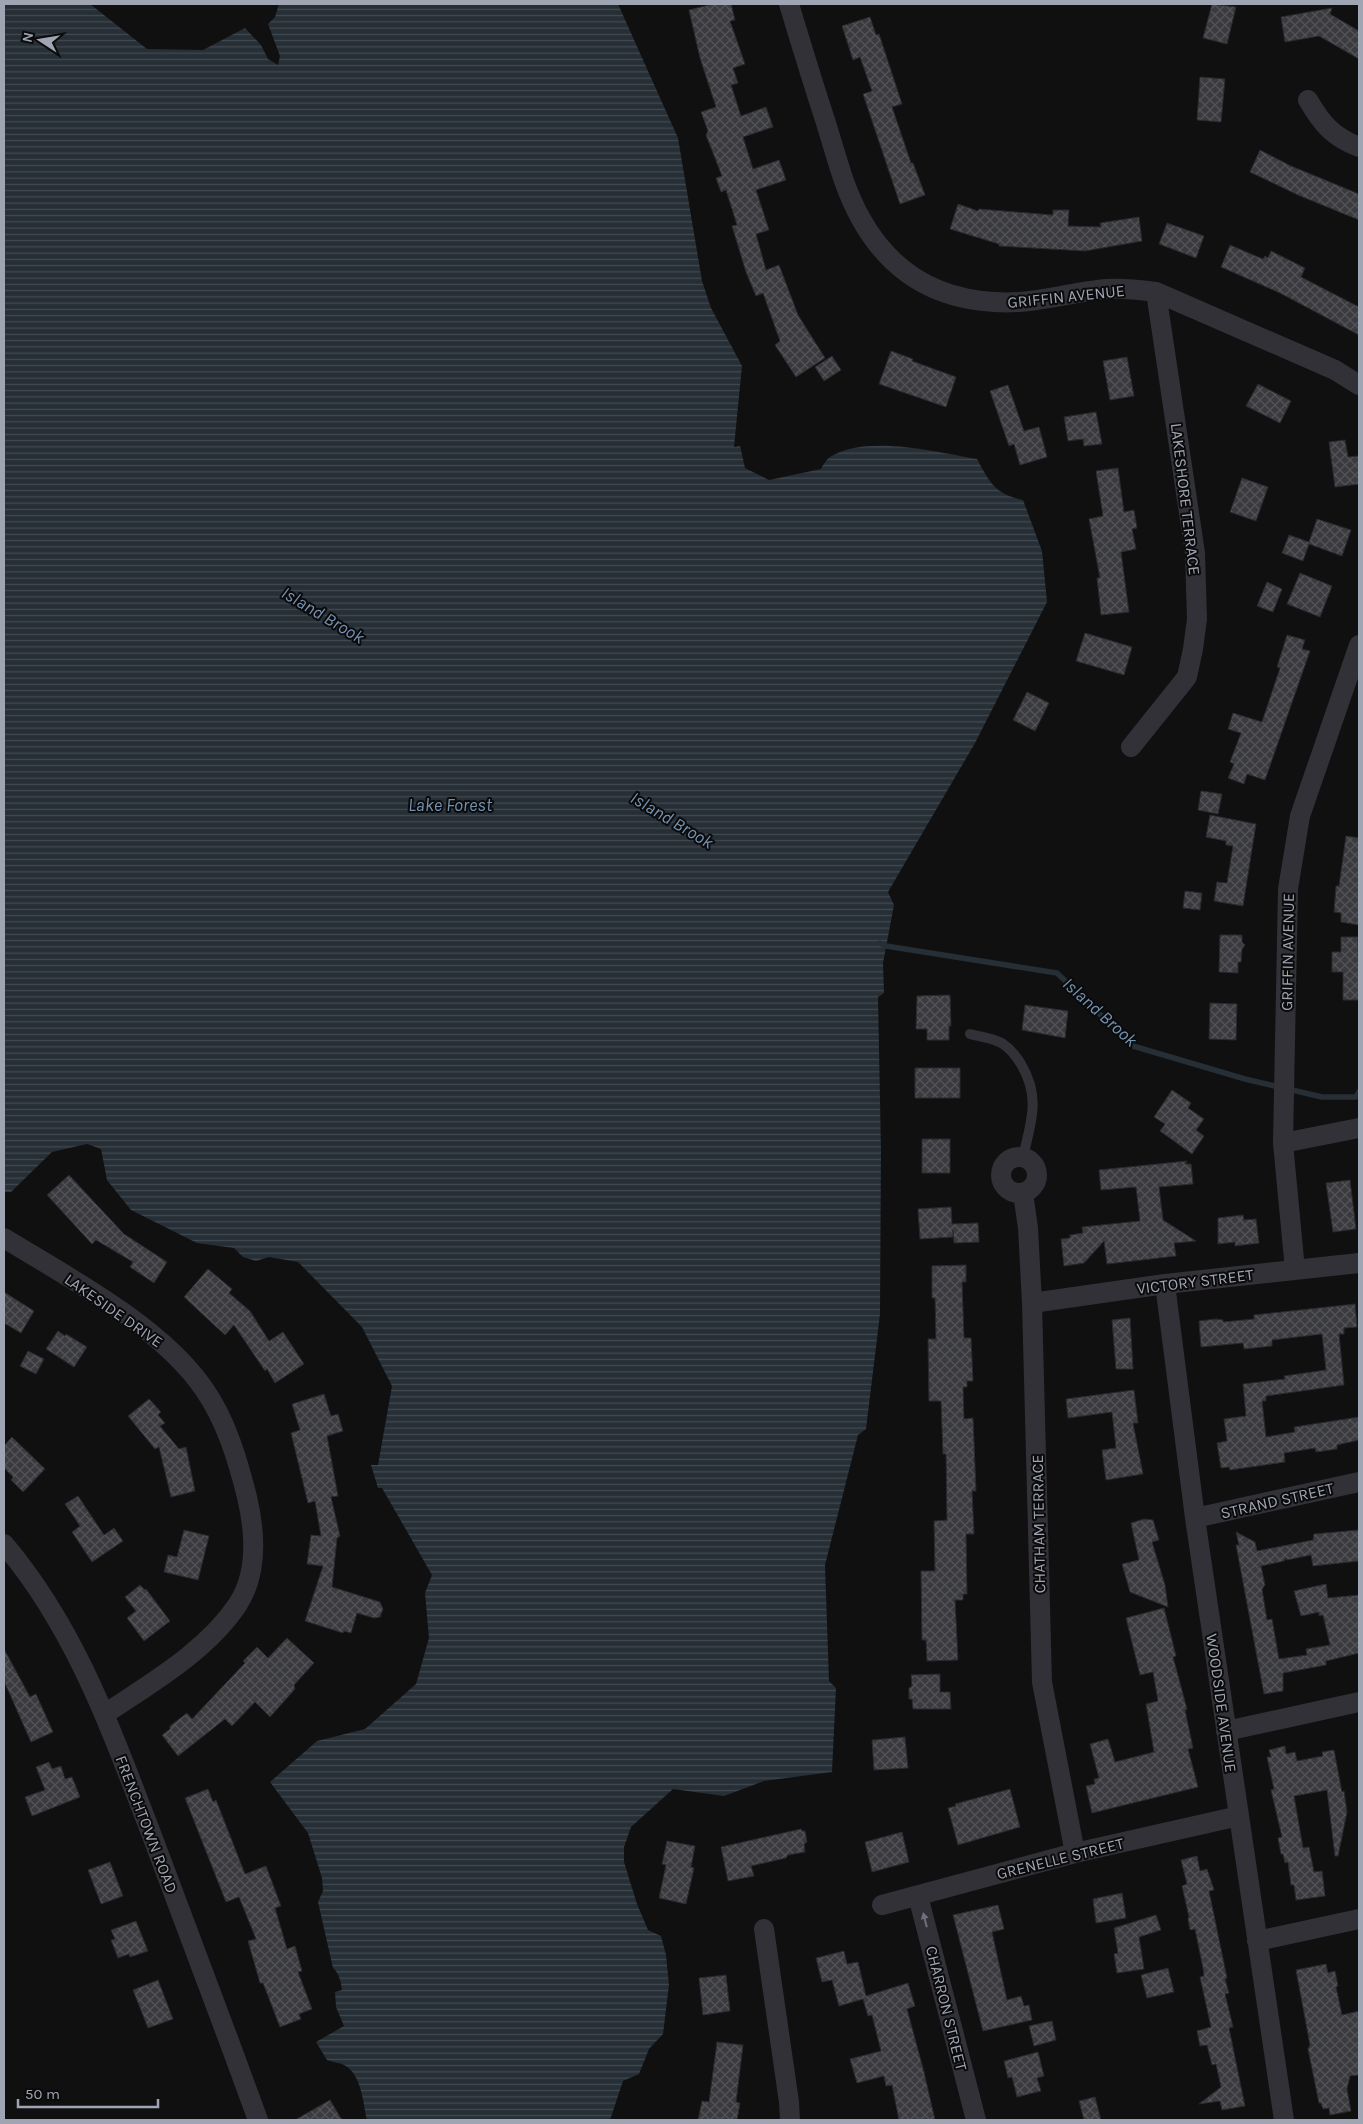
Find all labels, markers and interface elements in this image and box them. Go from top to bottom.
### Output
north arrow [15,15,65,65]
text: N [18,31,37,44]
street label: GRIFFIN AVENUE [1007,281,1126,312]
street label: LAKESHORE TERRACE [1167,422,1204,576]
water label: Island Brook [277,582,369,649]
water label: Island Brook [626,787,718,854]
water label: Lake Forest [408,794,493,816]
street label: GRIFFIN AVENUE [1277,893,1298,1011]
water label: Island Brook [1058,973,1143,1052]
street label: VICTORY STREET [1136,1265,1255,1298]
street label: LAKESIDE DRIVE [61,1269,167,1351]
street label: CHATHAM TERRACE [1028,1454,1049,1594]
street label: STRAND STREET [1219,1478,1335,1523]
street label: WOODSIDE AVENUE [1202,1632,1241,1774]
street label: FRENCHTOWN ROAD [112,1753,182,1896]
street label: GRENELLE STREET [995,1834,1126,1883]
one-way arrow [920,1913,928,1928]
street label: CHARRON STREET [922,1944,971,2072]
scale bar [18,2076,158,2108]
text: 50 m [25,2085,60,2103]

